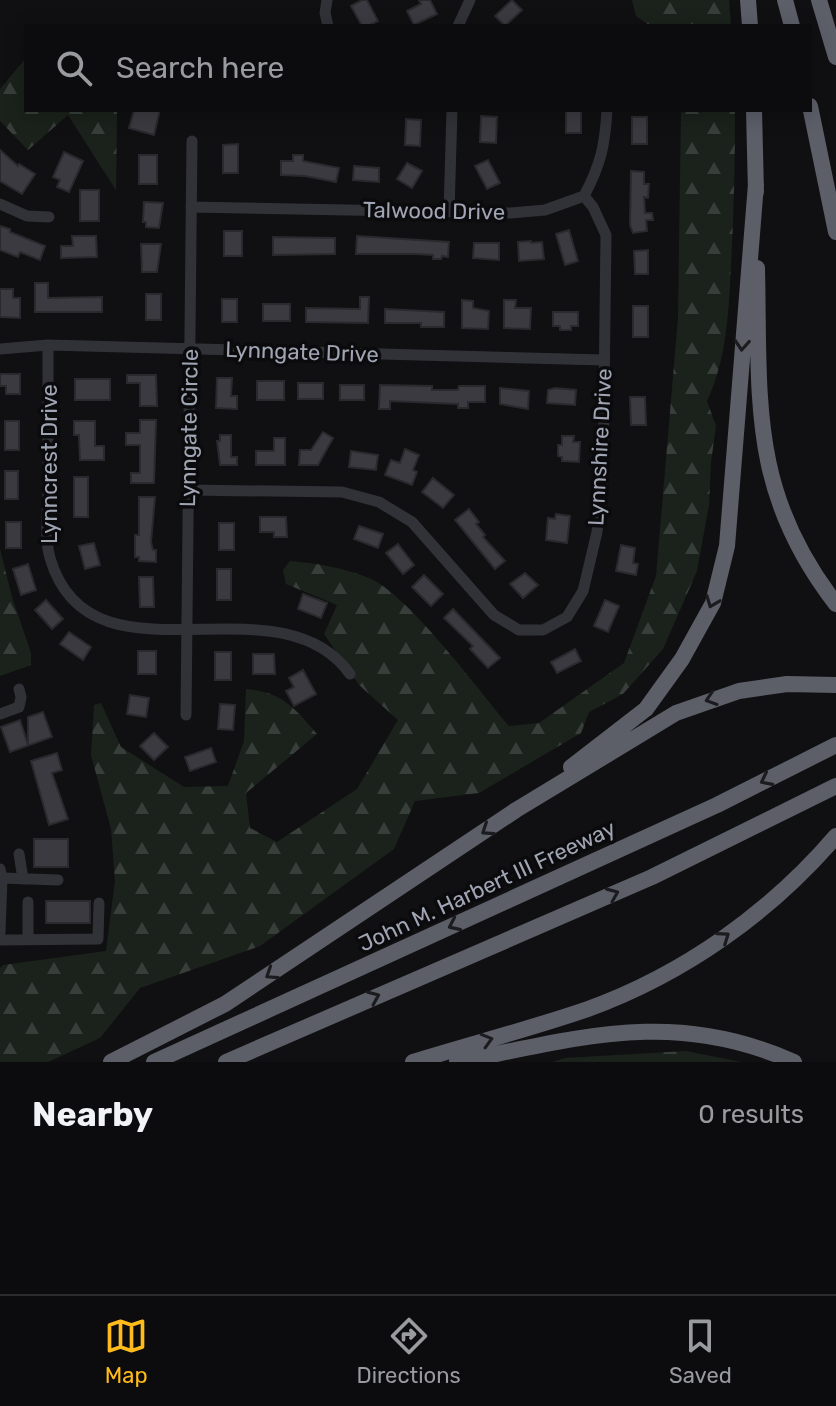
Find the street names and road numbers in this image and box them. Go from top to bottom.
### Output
street label: Talwood Drive [363,196,505,226]
street label: Lynngate Drive [225,336,379,368]
street label: Lynngate Circle [174,349,204,507]
street label: Lynnshire Drive [582,367,618,527]
street label: Lynncrest Drive [36,384,63,544]
street label: John M. Harbert III Freeway [354,814,620,958]

